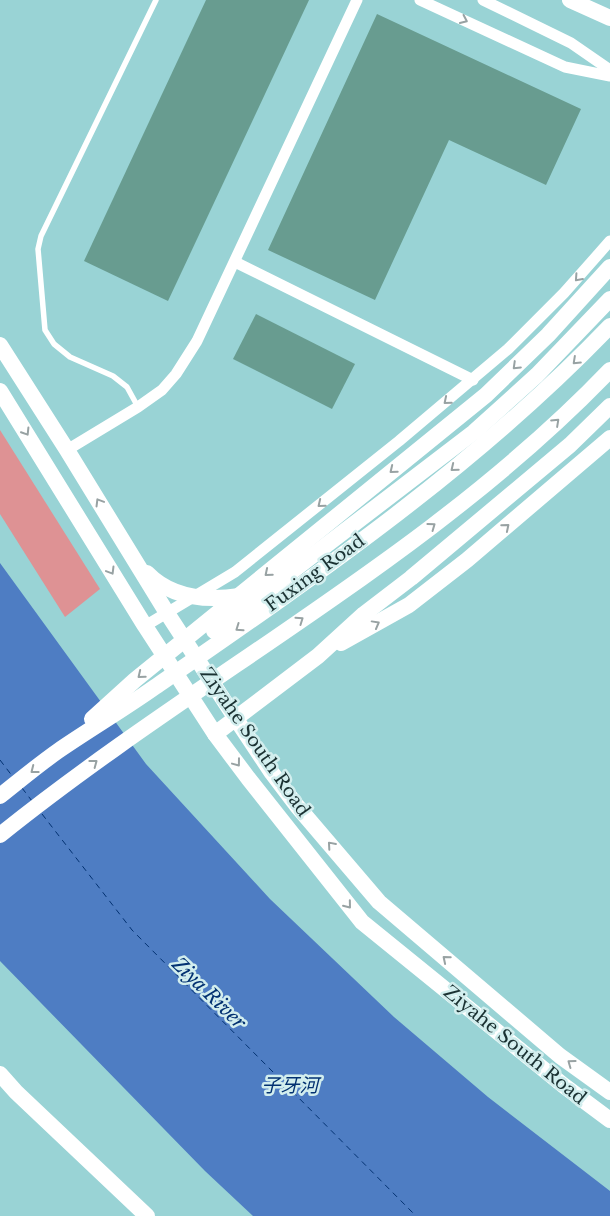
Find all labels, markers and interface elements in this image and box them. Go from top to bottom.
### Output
one-way arrow [459,14,468,25]
one-way arrow [574,272,583,281]
one-way arrow [573,355,582,364]
one-way arrow [513,360,522,369]
one-way arrow [444,396,453,404]
one-way arrow [551,419,560,428]
one-way arrow [19,427,29,436]
one-way arrow [451,463,460,471]
one-way arrow [390,464,399,473]
one-way arrow [96,499,106,508]
one-way arrow [318,499,327,507]
one-way arrow [426,523,436,532]
one-way arrow [500,524,509,533]
street label: Fuxing Road [261,530,369,616]
one-way arrow [104,565,114,574]
one-way arrow [265,567,274,575]
one-way arrow [294,617,303,626]
one-way arrow [370,620,379,630]
one-way arrow [236,622,245,631]
street label: Ziyahe South Road [195,663,315,821]
one-way arrow [138,669,147,677]
one-way arrow [231,757,240,767]
one-way arrow [88,760,98,769]
one-way arrow [31,764,40,772]
one-way arrow [328,842,336,851]
one-way arrow [343,899,352,908]
water label: Ziya River [167,952,251,1034]
one-way arrow [443,955,452,964]
street label: Ziyahe South Road [439,981,591,1109]
one-way arrow [567,1060,577,1069]
water label: 子牙河 [261,1074,322,1097]

